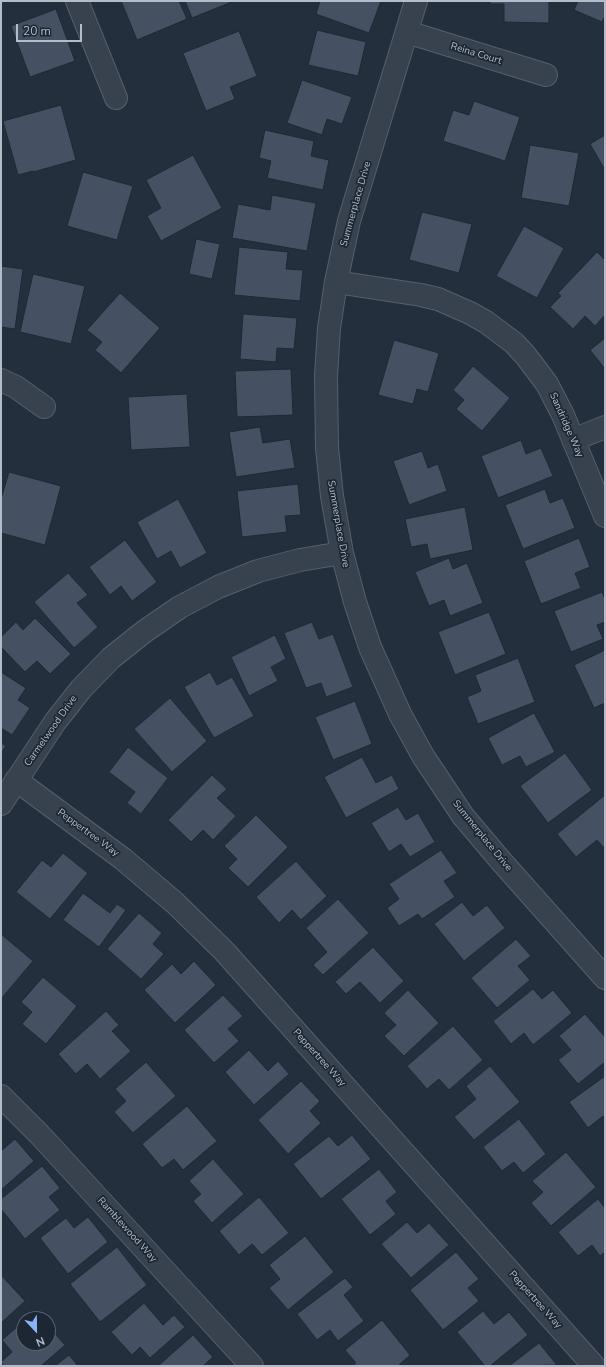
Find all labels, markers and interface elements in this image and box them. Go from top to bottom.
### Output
scale bar [18,16,84,42]
text: 20 m [23,23,51,39]
street label: Reina Court [449,41,503,67]
street label: Summerplace Drive [338,160,374,248]
street label: Sandridge Way [546,391,586,459]
street label: Summerplace Drive [324,480,352,568]
street label: Carmelwood Drive [22,693,80,769]
street label: Summerplace Drive [450,798,514,874]
street label: Peppertree Way [55,807,121,859]
street label: Peppertree Way [290,1027,348,1089]
street label: Ramblewood Way [95,1195,159,1265]
street label: Peppertree Way [506,1269,564,1331]
north arrow [16,1311,56,1351]
text: N [34,1333,47,1350]

